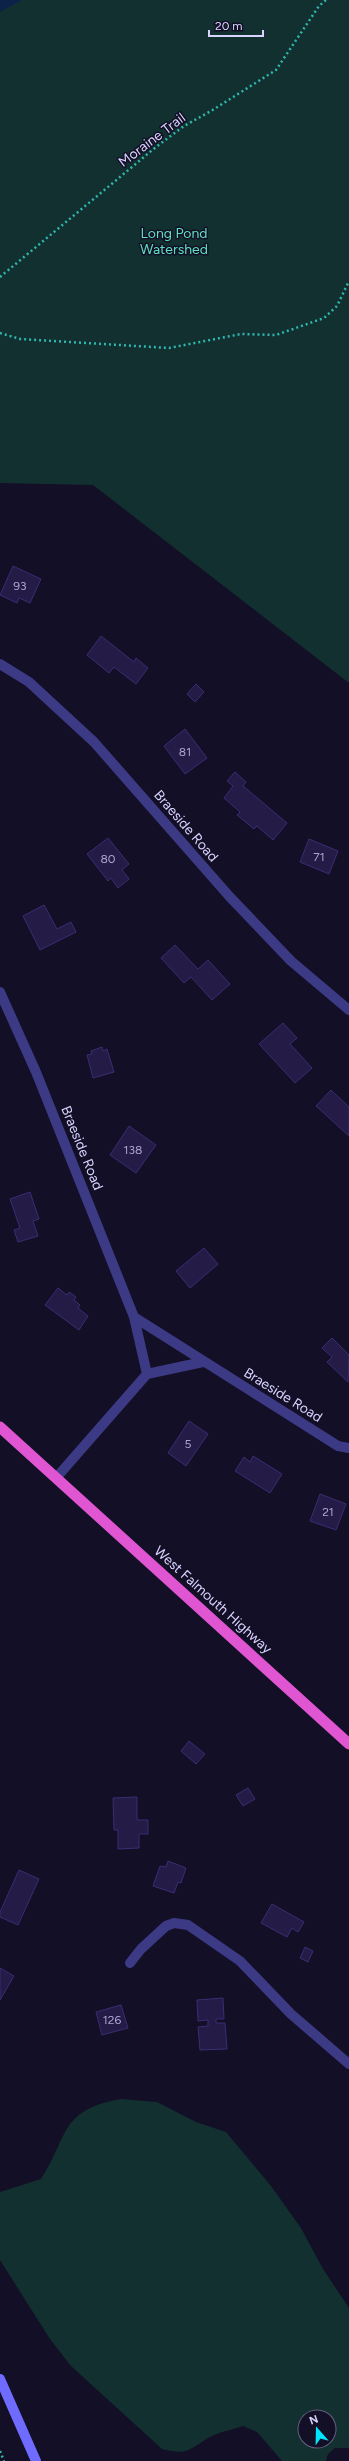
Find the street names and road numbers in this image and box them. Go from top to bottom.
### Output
street label: Moraine Trail [115,109,189,171]
street label: Braeside Road [150,787,222,865]
street label: Braeside Road [57,1103,107,1193]
street label: Braeside Road [241,1364,325,1426]
street label: West Falmouth Highway [151,1543,276,1658]

